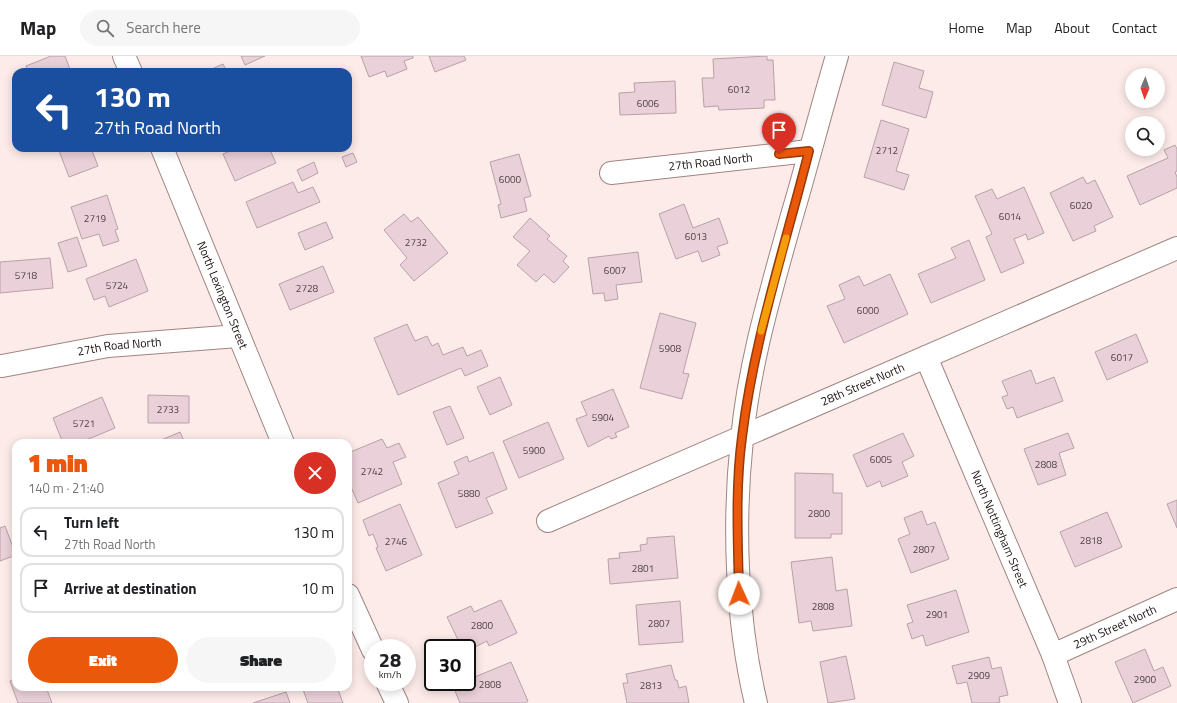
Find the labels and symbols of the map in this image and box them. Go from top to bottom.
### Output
north arrow [1125,68,1165,108]
house number: 6012 [728,82,750,97]
house number: 6006 [637,96,660,111]
pin [762,113,796,154]
house number: 2712 [876,143,898,158]
street label: 27th Road North [667,147,753,176]
house number: 6000 [499,172,522,187]
house number: 6020 [1070,198,1093,213]
house number: 6014 [999,209,1022,224]
house number: 2719 [84,211,107,226]
house number: 6013 [685,229,707,244]
house number: 2732 [405,235,427,250]
street label: North Lexington Street [192,238,254,352]
house number: 6007 [604,263,626,278]
house number: 5718 [15,268,38,283]
house number: 5724 [106,278,129,293]
house number: 2728 [296,281,319,296]
house number: 6000 [857,303,880,318]
street label: 27th Road North [75,332,162,361]
house number: 5908 [659,341,682,356]
house number: 6017 [1111,350,1133,365]
street label: 28th Street North [818,357,907,411]
house number: 2733 [157,402,179,417]
house number: 5904 [592,410,615,425]
house number: 5721 [73,416,95,431]
house number: 5900 [523,443,546,458]
house number: 6005 [870,452,893,467]
house number: 2808 [1035,457,1058,472]
house number: 2742 [361,464,383,479]
street label: North Nottingham Street [966,467,1034,591]
house number: 5880 [458,486,481,501]
house number: 2800 [808,506,831,521]
house number: 2818 [1080,533,1103,548]
house number: 2746 [385,534,408,549]
house number: 2807 [913,542,935,557]
house number: 2801 [632,561,654,576]
position arrow [718,573,760,615]
house number: 2808 [812,599,835,614]
street label: 29th Street North [1070,599,1160,654]
house number: 2901 [926,607,948,622]
house number: 2807 [648,616,670,631]
house number: 2800 [471,618,494,633]
speed limit sign: 30 [424,639,476,691]
house number: 2909 [968,668,991,683]
house number: 2900 [1134,672,1157,687]
house number: 2808 [479,677,502,692]
house number: 2813 [640,678,662,693]

